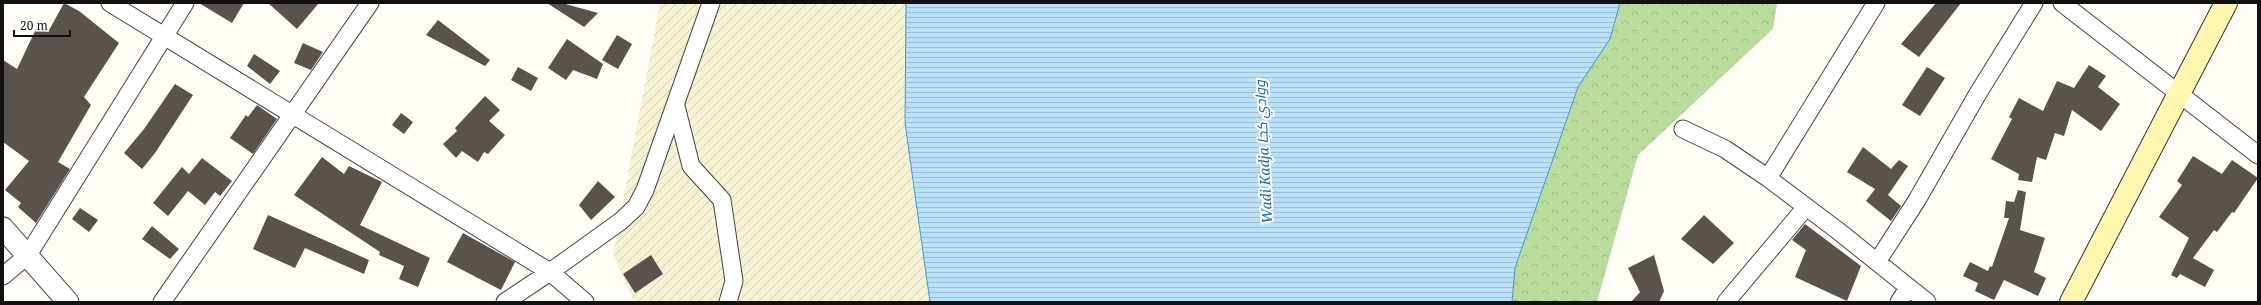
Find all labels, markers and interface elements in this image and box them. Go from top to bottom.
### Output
scale bar [14,12,70,38]
text: 20 m [20,17,48,34]
water label: Wadi Kadja ووادي كجا [1250,78,1279,224]

